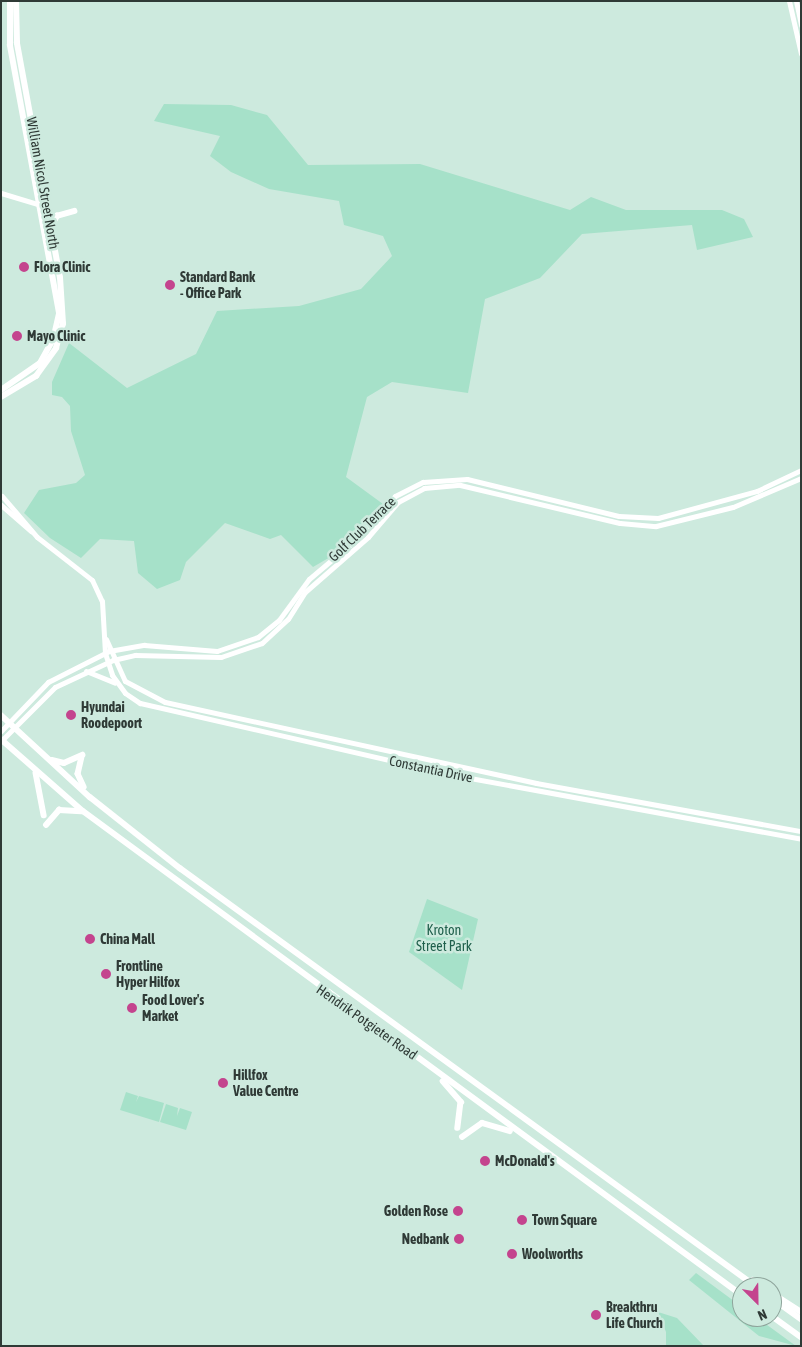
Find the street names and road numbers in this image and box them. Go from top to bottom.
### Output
street label: William Nicol Street North [23,116,63,250]
street label: Golf Club Terrace [325,493,399,565]
street label: Constantia Drive [388,752,474,786]
street label: Hendrik Potgieter Road [313,981,421,1063]

